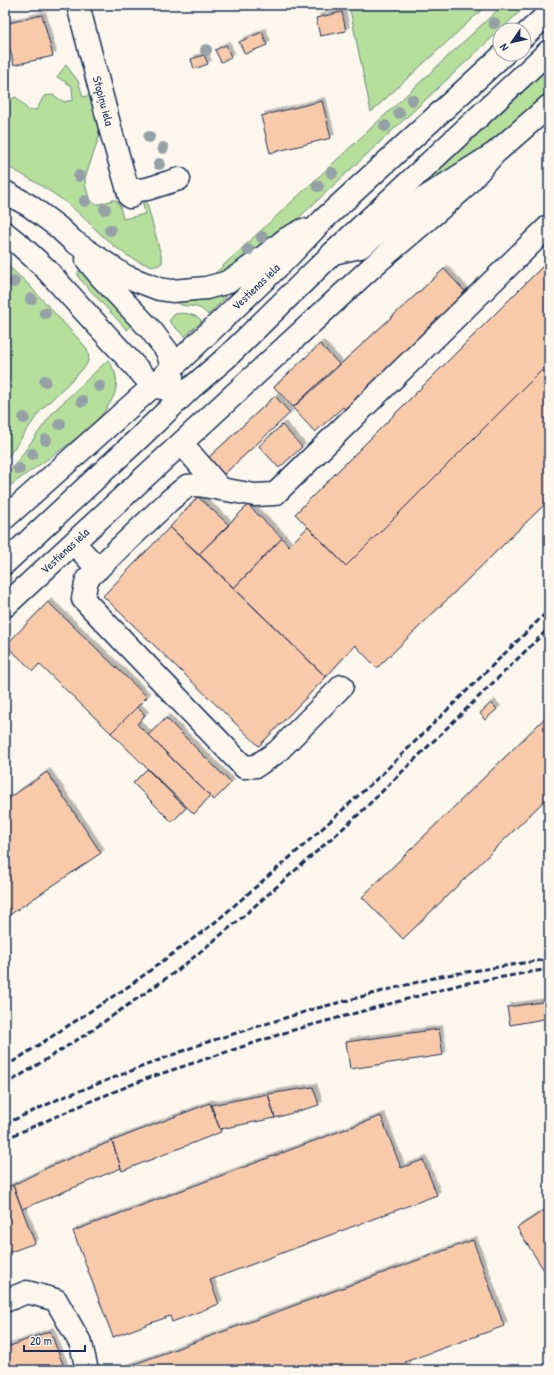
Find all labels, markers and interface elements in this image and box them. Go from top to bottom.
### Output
north arrow [492,22,532,62]
text: N [496,41,511,54]
street label: Stopiņu iela [89,74,118,128]
street label: Vestienas iela [228,259,284,314]
street label: Vestienas iela [37,524,93,578]
scale bar [24,1327,85,1353]
text: 20 m [30,1332,52,1349]

